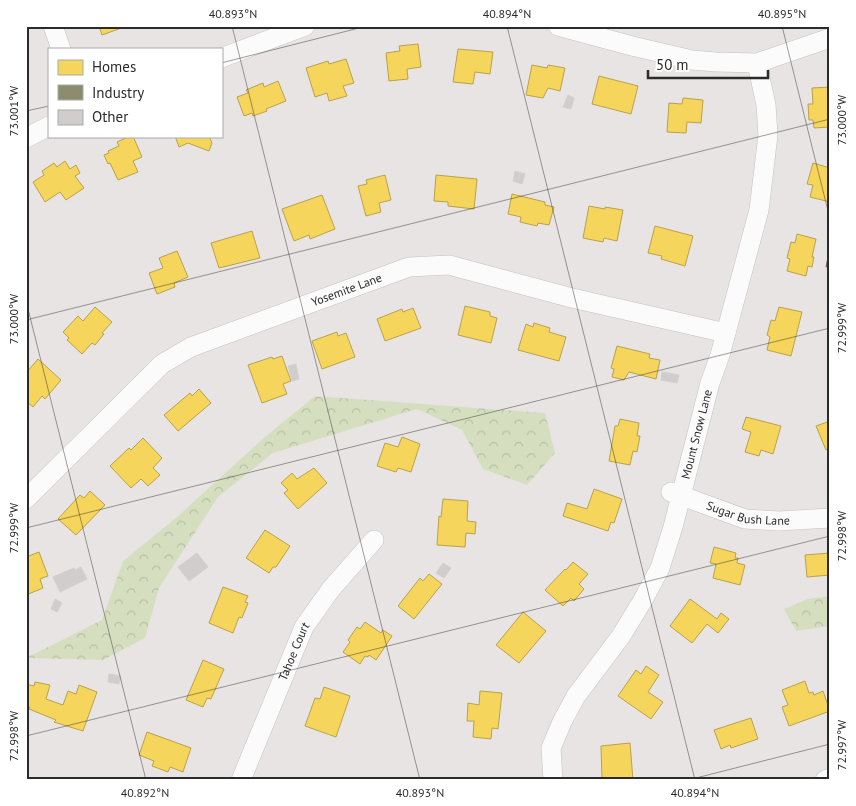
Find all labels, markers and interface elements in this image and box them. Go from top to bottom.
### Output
text: 40.893°N [209,6,257,21]
text: 40.894°N [483,6,531,21]
text: 40.895°N [758,6,806,21]
legend [48,48,222,138]
scale bar [648,48,768,80]
text: 50 m [656,55,689,74]
text: Homes [92,57,136,76]
text: Industry [92,83,144,102]
text: 73.001°W [6,86,21,136]
text: 73.000°W [834,95,849,145]
text: Other [92,107,128,126]
street label: Yosemite Lane [309,270,384,309]
text: 73.000°W [6,294,21,344]
text: 72.999°W [834,303,849,353]
street label: Mount Snow Lane [678,388,715,481]
street label: Sugar Bush Lane [705,498,790,528]
text: 72.999°W [6,503,21,553]
text: 72.998°W [834,511,849,561]
street label: Tahoe Court [275,619,312,683]
text: 72.998°W [6,711,21,761]
text: 72.997°W [834,720,849,770]
text: 40.892°N [121,785,169,800]
text: 40.893°N [396,785,444,800]
text: 40.894°N [671,785,719,800]

